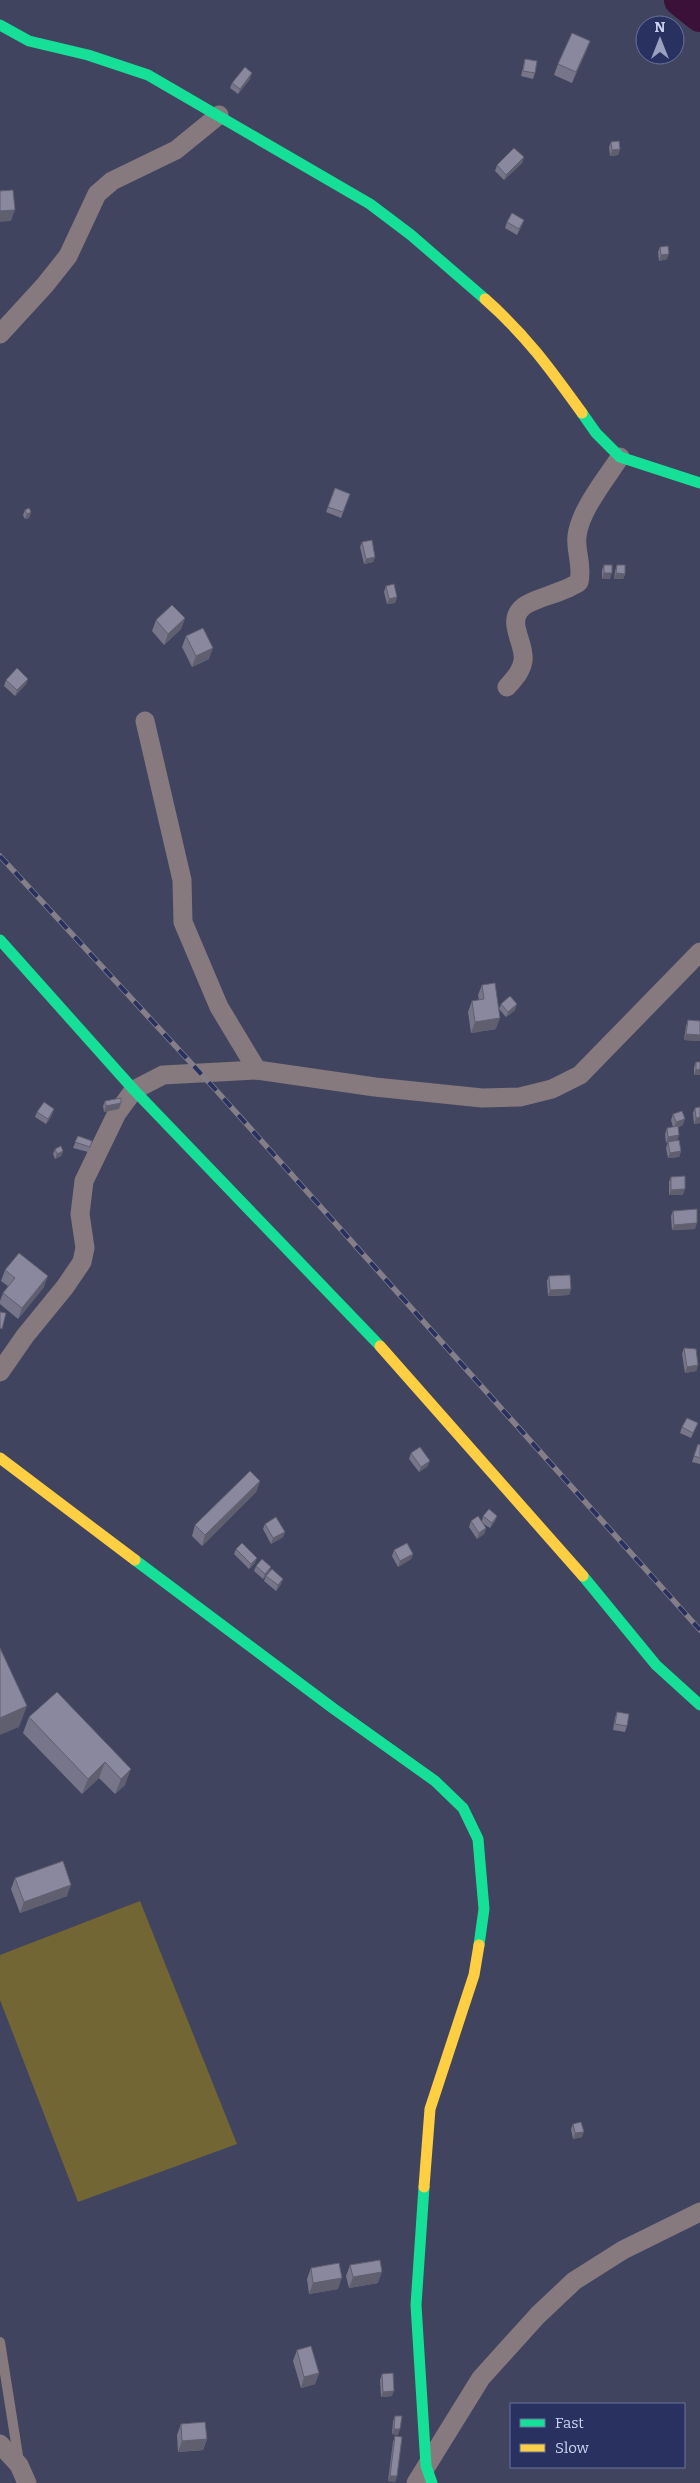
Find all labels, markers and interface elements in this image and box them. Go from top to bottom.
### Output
north arrow [635,15,685,65]
text: N [655,19,666,36]
legend [510,2403,685,2468]
text: Fast [555,2414,584,2432]
text: Slow [555,2439,590,2457]

